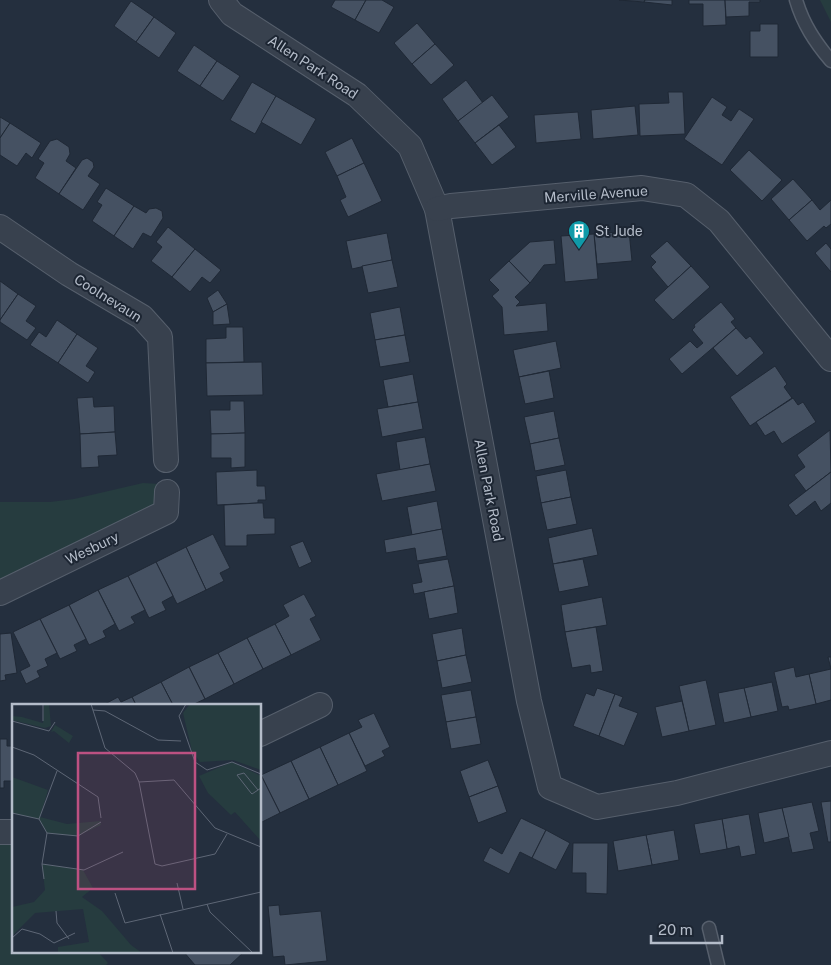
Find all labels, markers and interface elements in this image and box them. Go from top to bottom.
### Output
street label: Allen Park Road [265,32,361,102]
street label: Merville Avenue [544,182,648,206]
building icon: St Jude [567,219,591,250]
place label: St Jude [595,223,643,239]
street label: Coolnevaun [71,271,145,325]
street label: Allen Park Road [471,438,507,542]
street label: Wesbury [63,528,122,568]
inset map [12,704,261,952]
scale bar [651,912,722,944]
text: 20 m [658,921,693,938]

